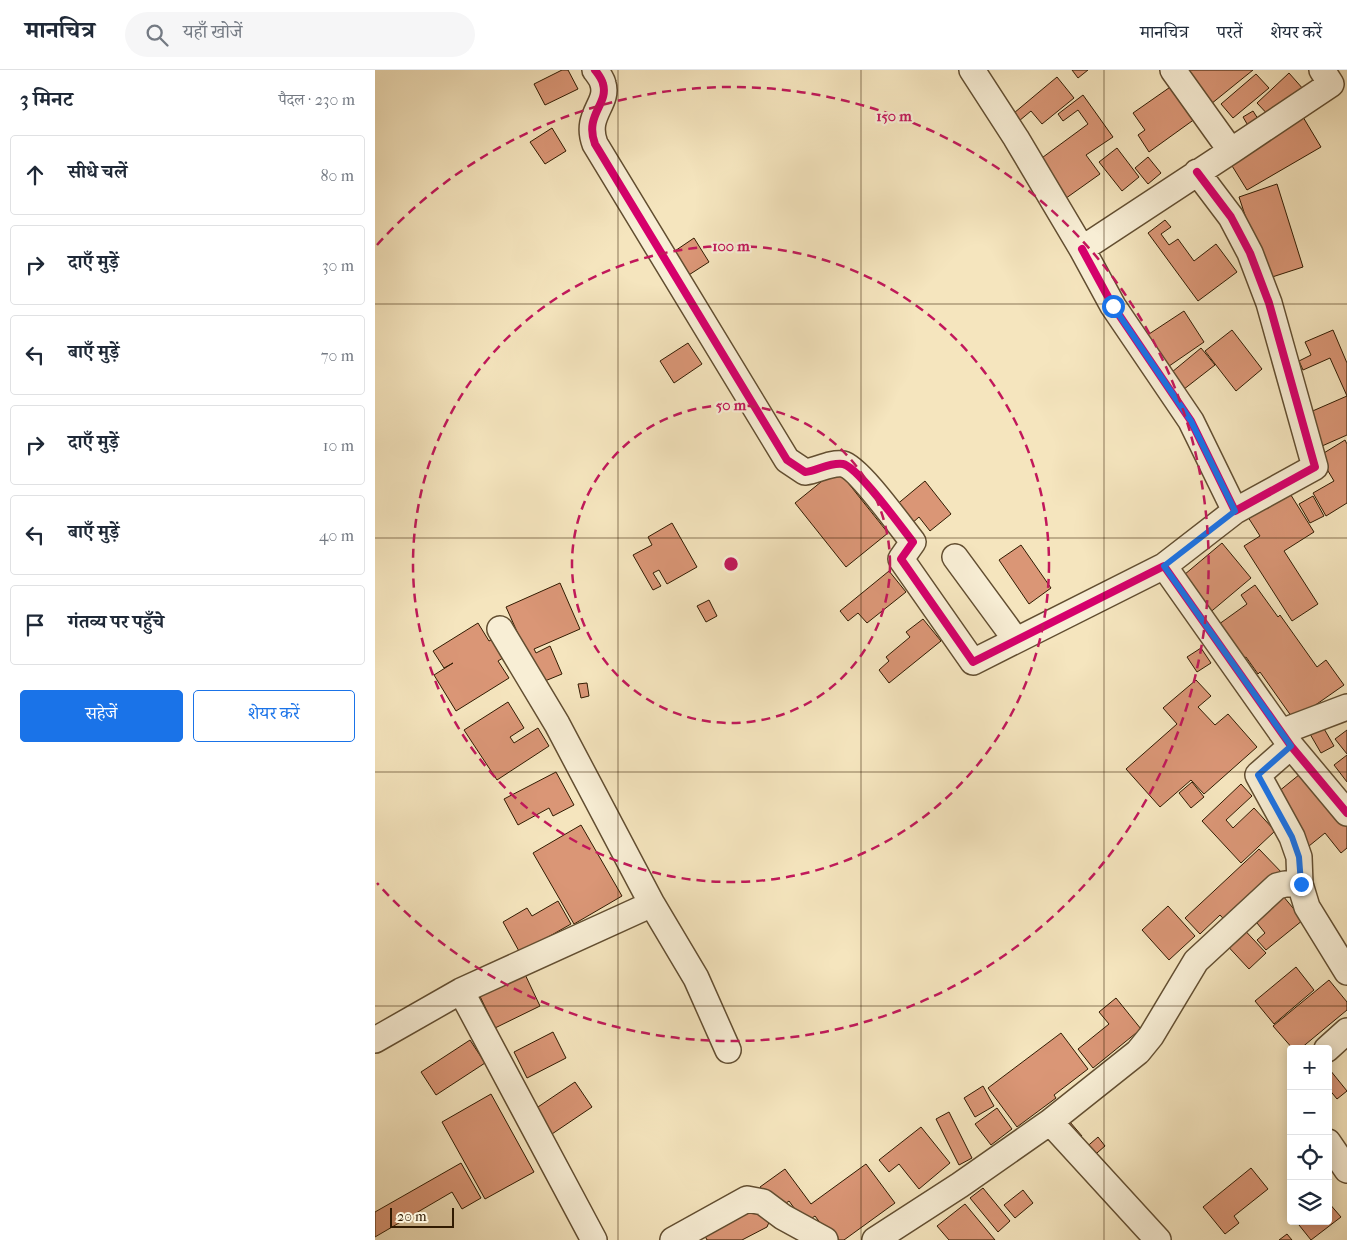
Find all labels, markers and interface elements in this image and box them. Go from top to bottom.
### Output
search box [125,12,475,57]
text: मानचित्र [25,16,95,44]
icon: search [143,21,171,49]
text: यहाँ खोजें [183,21,243,43]
text: मानचित्र [1140,22,1189,43]
text: परतें [1217,22,1242,43]
text: शेयर करें [1270,22,1322,43]
text: 3 मिनट [20,87,73,111]
text: पैदल · 230 m [278,90,355,109]
text: 150 m [876,107,912,125]
icon: ahead [21,161,49,189]
text: सीधे चलें [68,161,127,183]
text: 80 m [320,166,354,185]
text: 100 m [712,237,750,255]
icon: right [21,251,49,279]
text: दाएँ मुड़ें [68,251,119,273]
text: 30 m [322,256,354,275]
route start [1102,295,1125,318]
icon: left [21,341,49,369]
text: बाएँ मुड़ें [68,341,119,363]
text: 70 m [321,346,354,365]
text: 50 m [716,396,747,414]
icon: right [21,431,49,459]
text: दाएँ मुड़ें [68,431,119,453]
text: 10 m [323,436,354,455]
icon: left [21,521,49,549]
text: बाएँ मुड़ें [68,521,119,543]
text: 40 m [319,526,354,545]
centre of rings [722,555,740,573]
icon: arrive [21,611,49,639]
text: गंतव्य पर पहुँचे [68,611,164,633]
button: सहेजें [20,690,183,742]
button: शेयर करें [193,690,355,742]
route end [1290,873,1313,896]
map controls [1287,1045,1332,1225]
button: + [1287,1045,1332,1090]
button: − [1287,1090,1332,1135]
button: locate [1287,1135,1332,1180]
button: layers [1287,1180,1332,1225]
scale bar [390,1205,454,1228]
text: 20 m [397,1208,427,1225]

